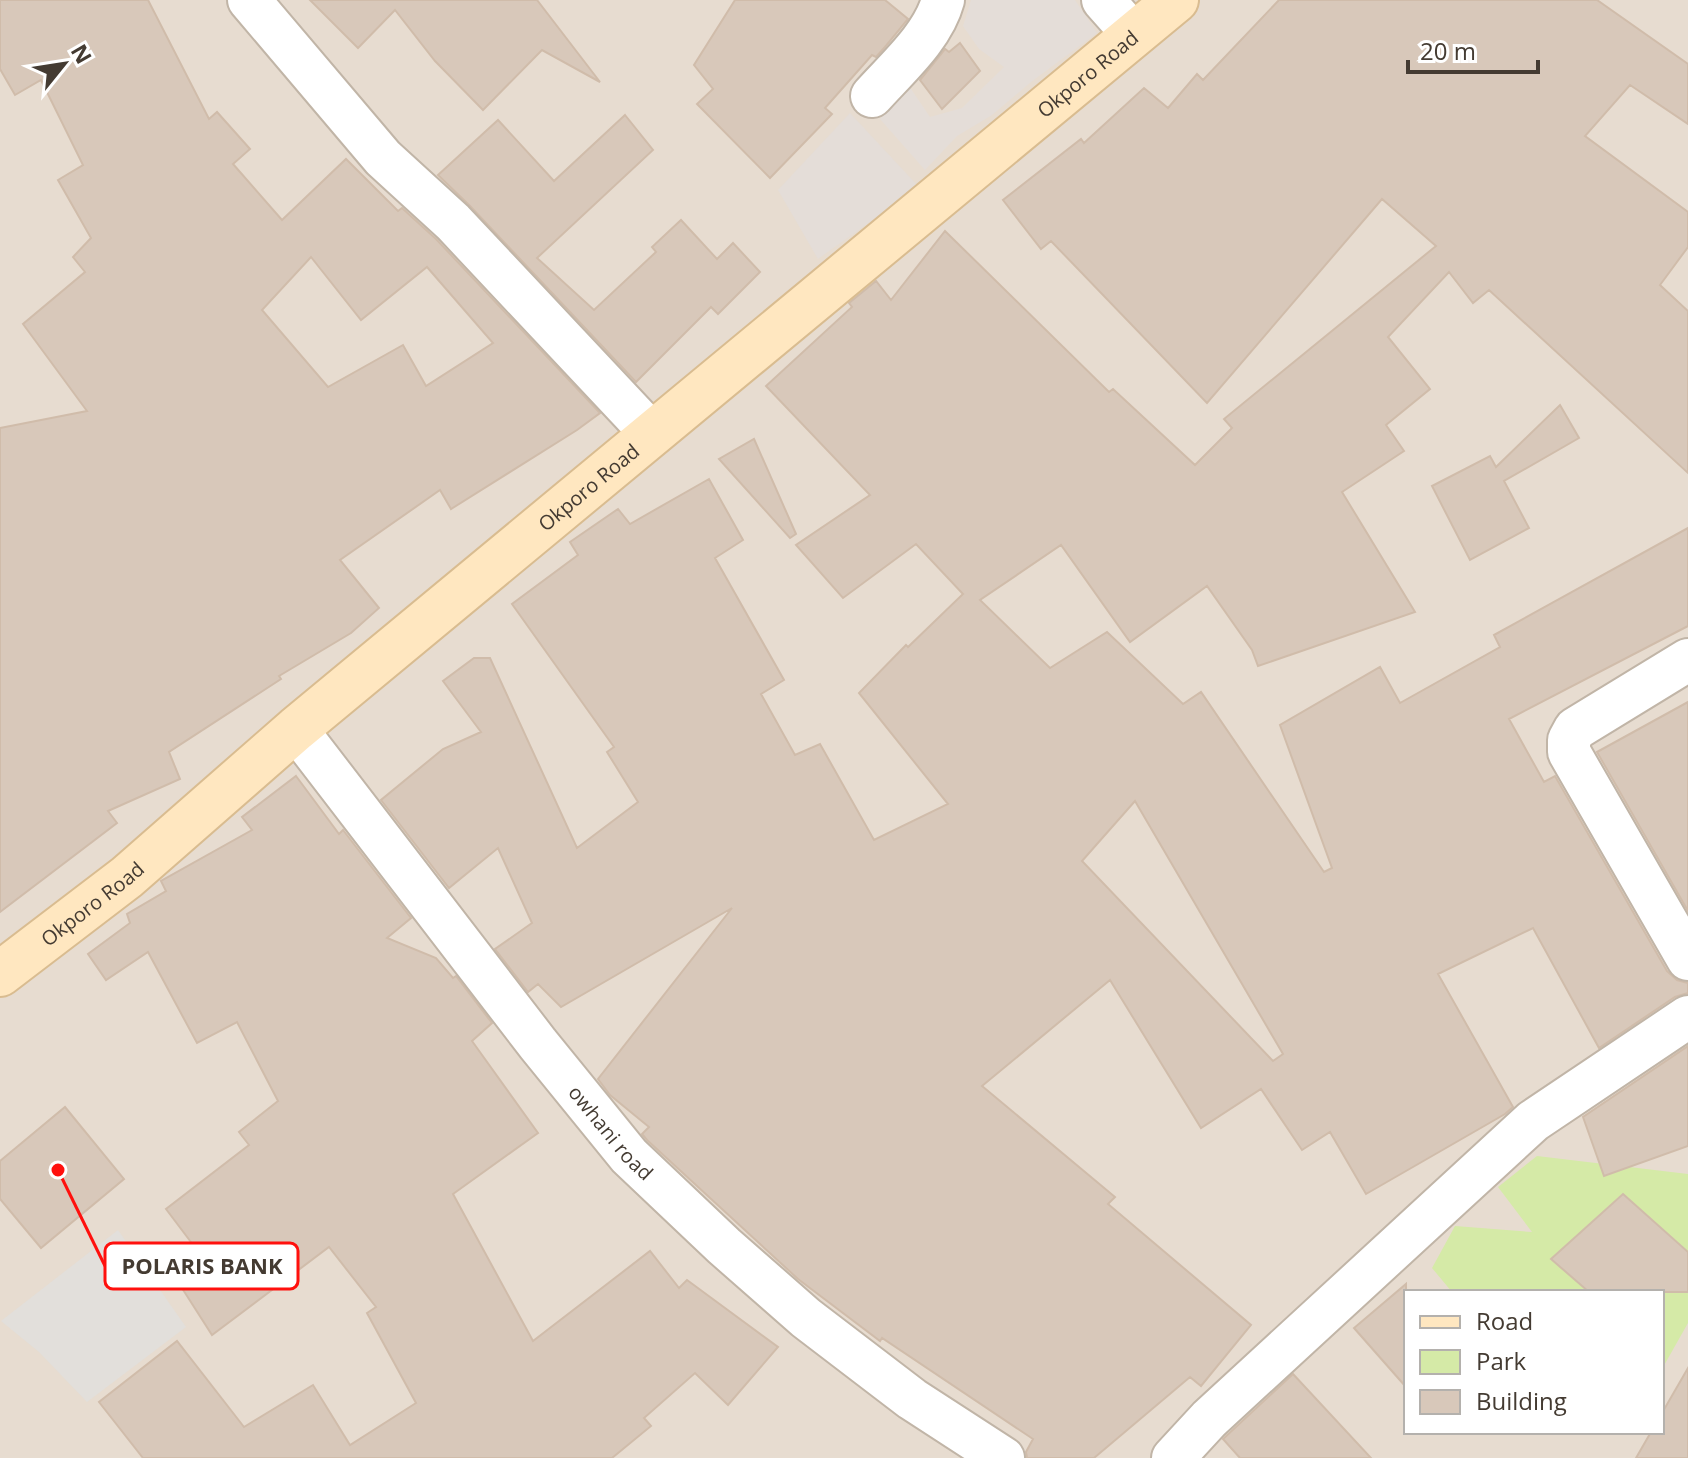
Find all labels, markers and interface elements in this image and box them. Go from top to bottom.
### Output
north arrow [24,24,104,104]
street label: Okporo Road [1031,24,1143,123]
scale bar [1408,24,1538,74]
text: 20 m [1420,34,1476,67]
text: N [65,38,100,69]
street label: Okporo Road [532,437,644,537]
street label: Okporo Road [35,855,149,952]
street label: owhani road [563,1079,659,1186]
callout: POLARIS BANK [105,1243,298,1289]
text: POLARIS BANK [121,1250,283,1280]
legend [1404,1290,1664,1434]
text: Road [1476,1304,1533,1337]
text: Park [1476,1344,1527,1377]
text: Building [1476,1384,1567,1417]

